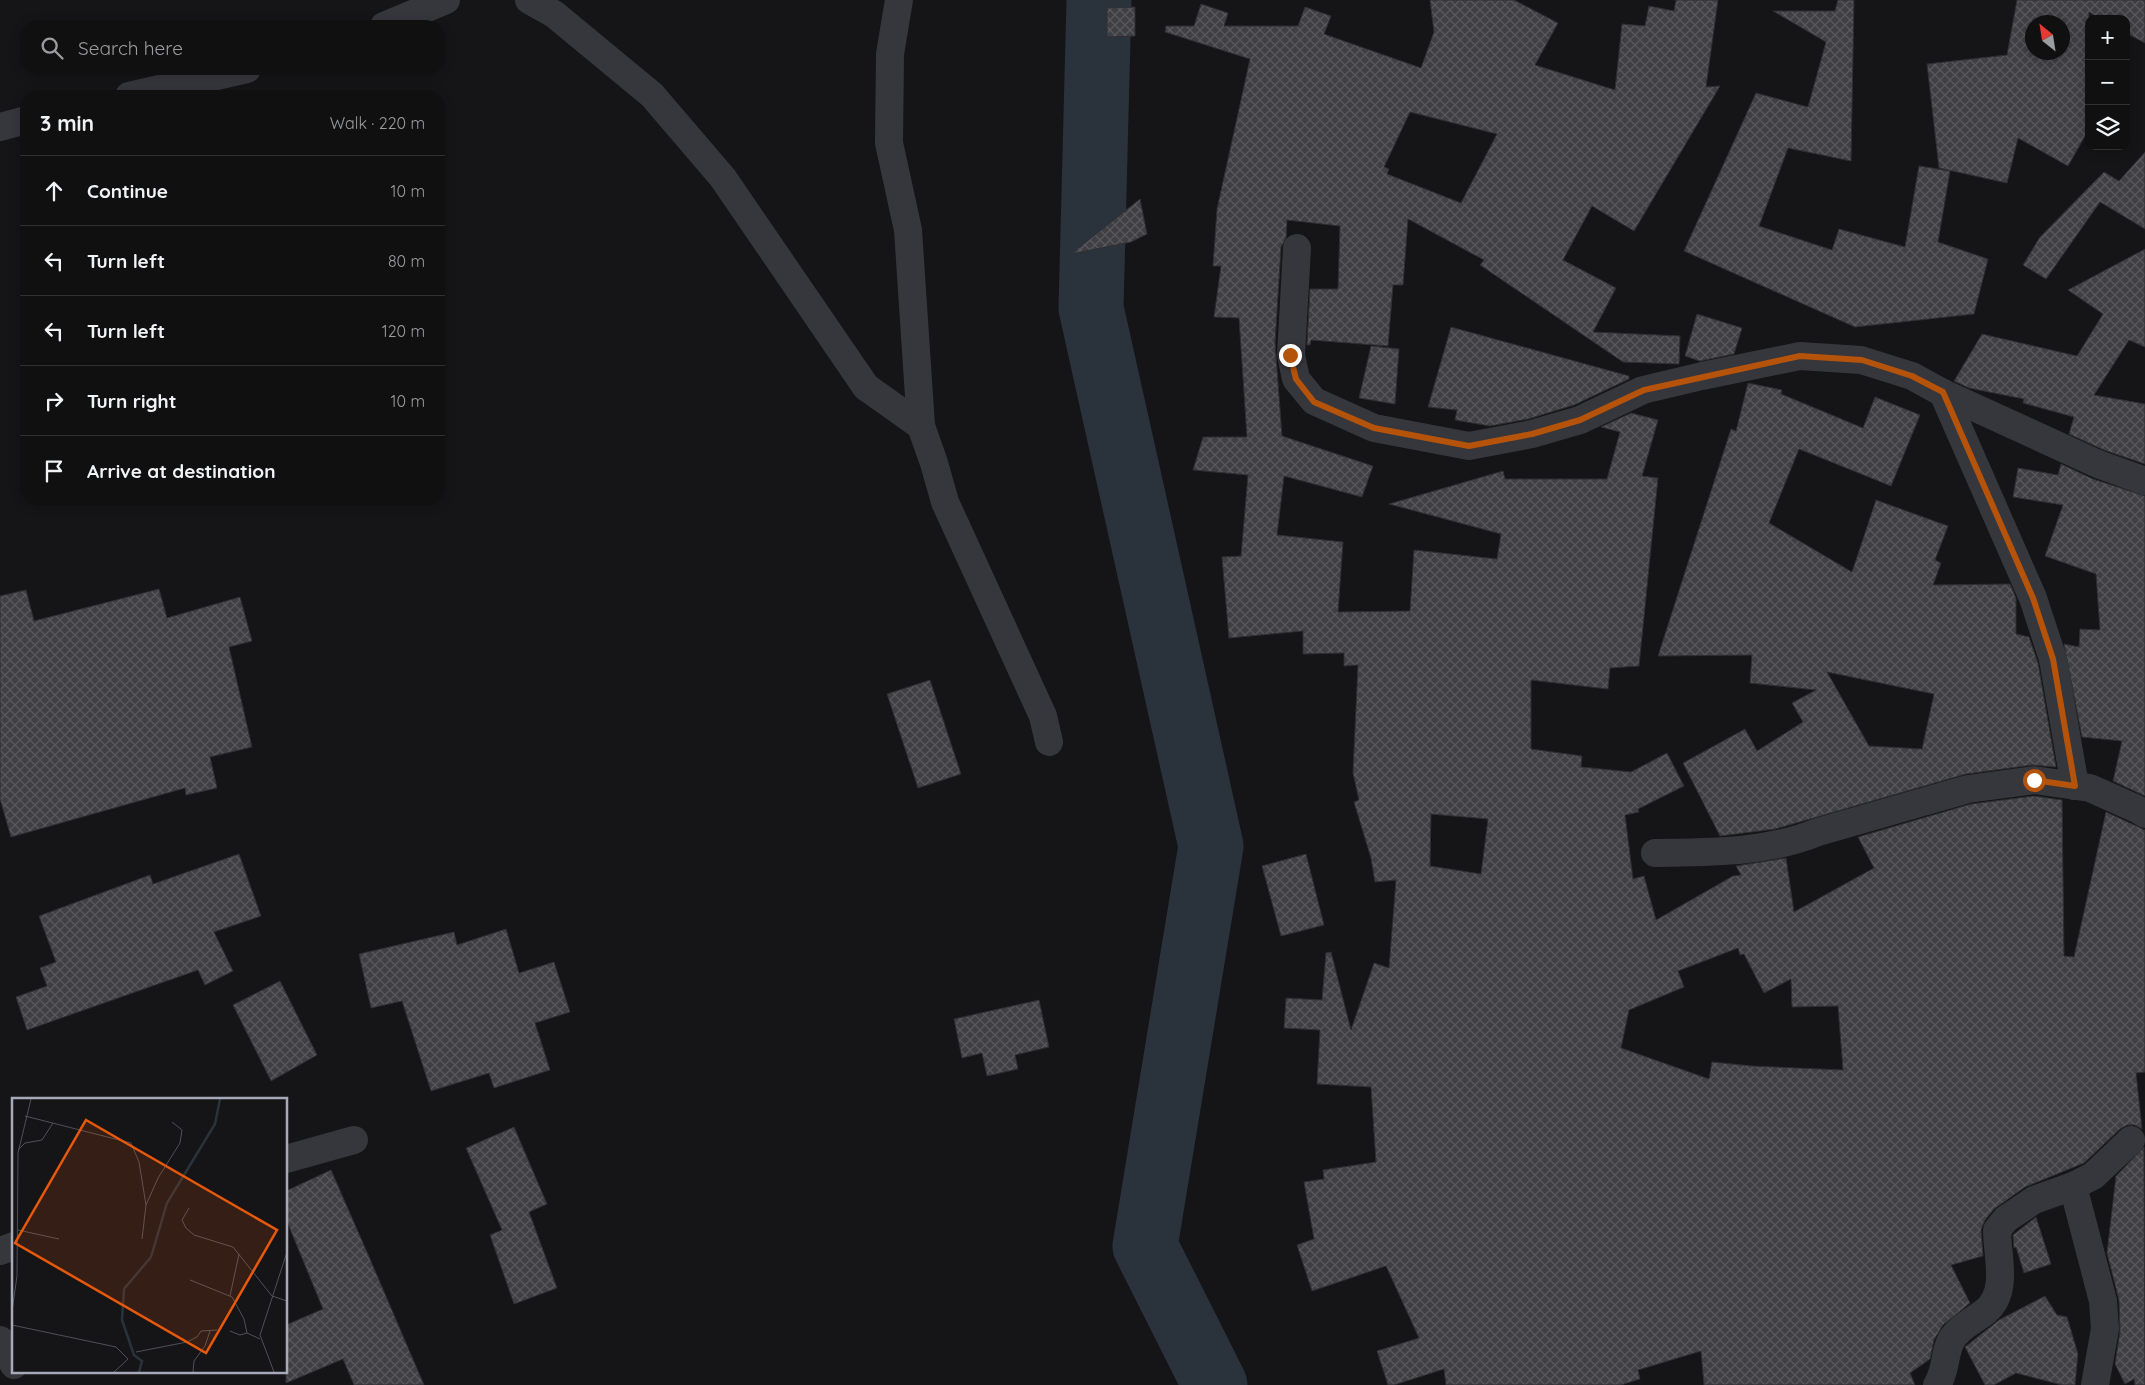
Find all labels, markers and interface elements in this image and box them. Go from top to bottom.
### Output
north arrow [2025,15,2070,60]
map controls [2085,15,2130,150]
button: + [2085,15,2130,60]
search box [20,20,445,75]
icon: search [38,34,66,62]
text: Search here [78,36,183,60]
button: − [2085,60,2130,105]
button: layers [2085,105,2130,150]
text: 3 min [40,110,94,136]
text: Walk · 220 m [330,113,425,133]
icon: ahead [40,177,68,205]
text: Continue [87,179,168,203]
text: 10 m [391,181,425,201]
icon: left [40,247,68,275]
text: Turn left [87,249,165,273]
text: 80 m [388,251,425,271]
icon: left [40,317,68,345]
text: Turn left [87,319,165,343]
text: 120 m [382,321,425,341]
route end [1279,344,1302,367]
icon: right [40,387,68,415]
text: Turn right [87,389,176,413]
text: 10 m [391,391,425,411]
icon: arrive [40,457,68,485]
text: Arrive at destination [87,459,276,483]
route start [2023,769,2046,792]
inset map [12,1098,288,1372]

